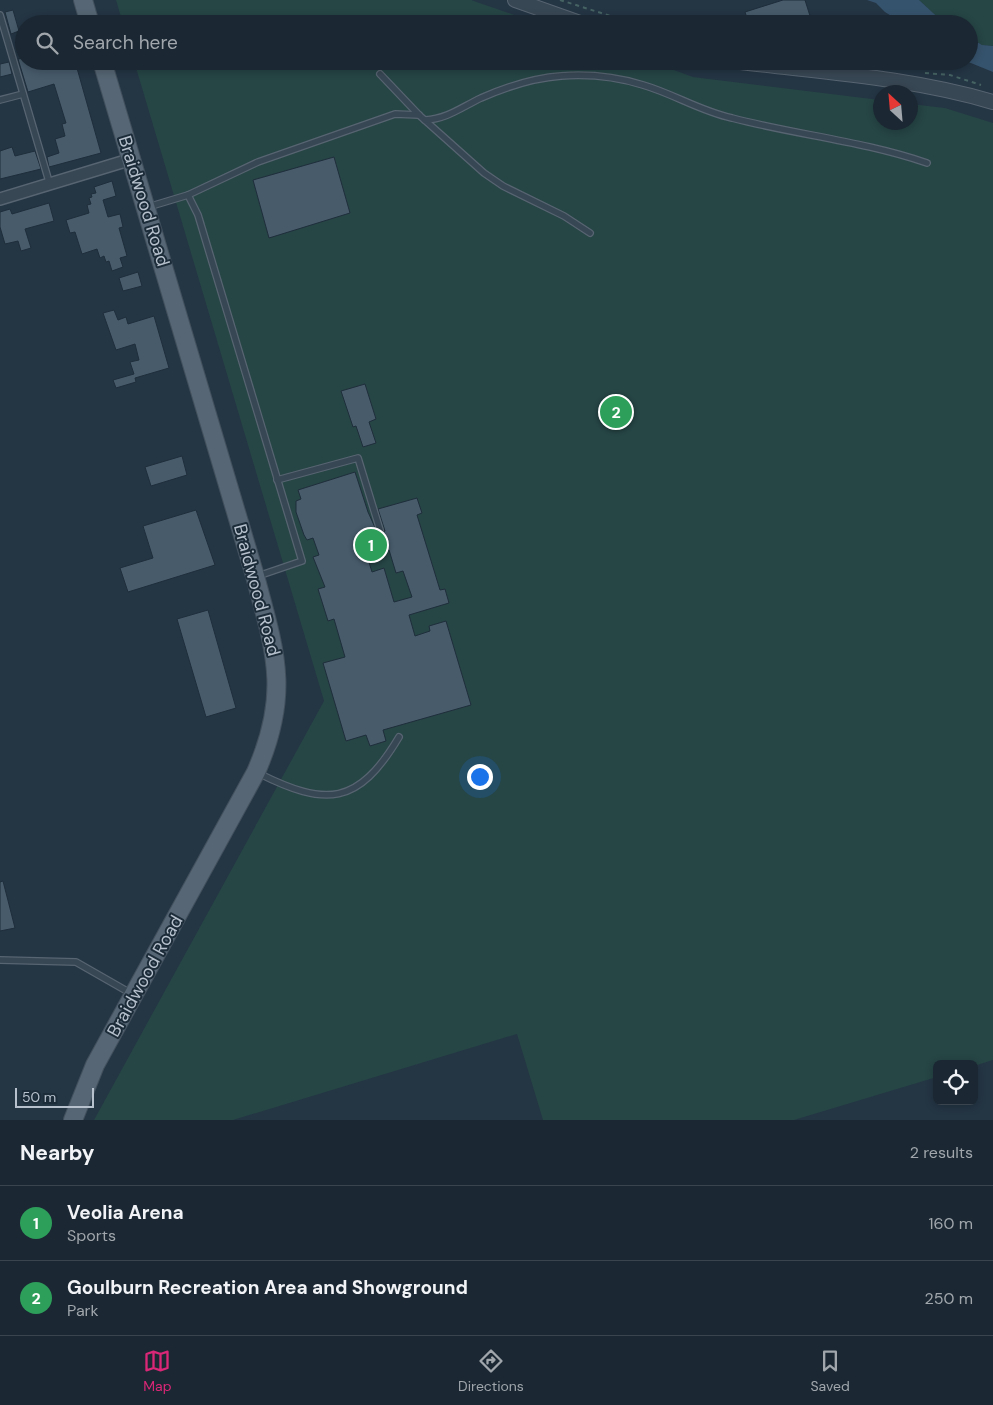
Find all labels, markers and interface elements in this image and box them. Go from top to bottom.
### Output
search box [15,15,978,70]
icon: search [33,29,61,57]
text: Search here [73,30,178,55]
north arrow [873,85,918,130]
street label: Braidwood Road [113,133,175,269]
pin: 2 [600,393,632,431]
street label: Braidwood Road [228,521,286,659]
pin: 1 [355,526,387,564]
your location [467,764,493,790]
street label: Braidwood Road [102,911,188,1041]
map controls [933,1060,978,1105]
button: locate [933,1060,978,1105]
scale bar [15,1085,94,1108]
text: 50 m [22,1088,56,1106]
text: Nearby [20,1139,94,1167]
text: 2 results [910,1142,973,1163]
text: Veolia Arena [67,1200,184,1225]
text: 1 [33,1213,39,1234]
text: 160 m [929,1213,973,1234]
text: Sports [67,1225,116,1246]
text: Goulburn Recreation Area and Showground [67,1275,468,1300]
text: 2 [31,1288,41,1309]
text: 250 m [925,1288,973,1309]
text: Park [67,1300,99,1321]
tab: Map [143,1347,171,1395]
tab: Directions [458,1347,524,1395]
tab: Saved [810,1347,850,1395]

